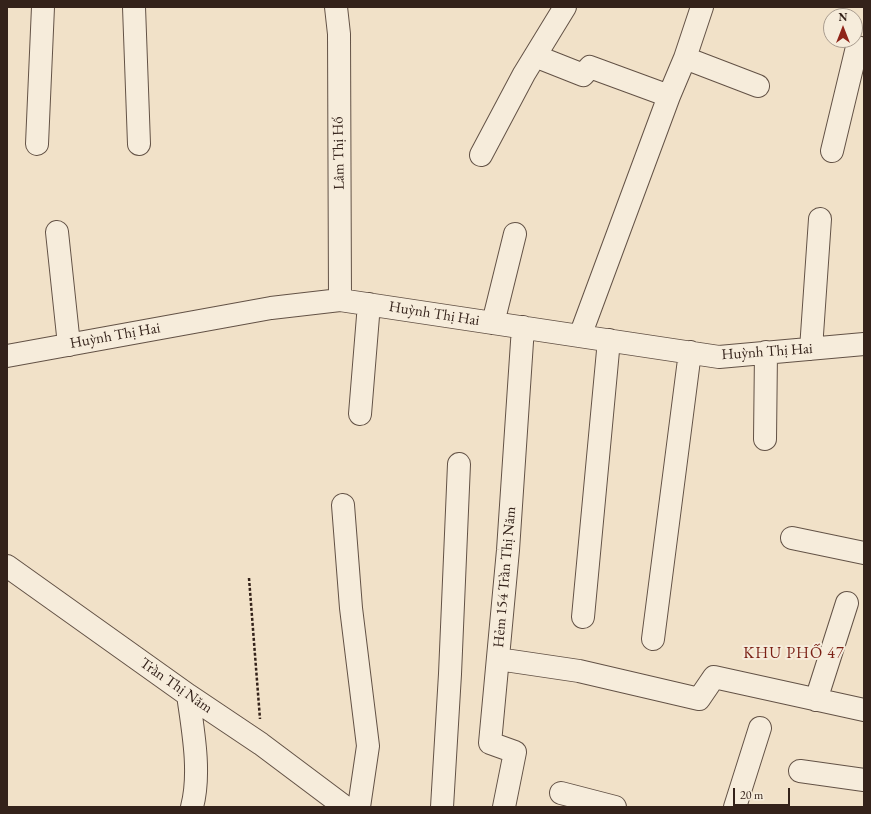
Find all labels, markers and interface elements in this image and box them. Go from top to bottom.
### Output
north arrow [823,8,863,48]
text: N [839,10,847,24]
street label: Lâm Thị Hố [329,116,349,190]
street label: Huỳnh Thị Hai [387,298,481,330]
street label: Huỳnh Thị Hai [68,319,162,353]
street label: Huỳnh Thị Hai [721,340,813,364]
street label: Hẻm 154 Trần Thị Năm [490,506,520,648]
district label: KHU PHỐ 47 [743,644,845,664]
street label: Trần Thị Năm [136,654,216,718]
scale bar [735,780,792,806]
text: 20 m [740,787,763,803]

